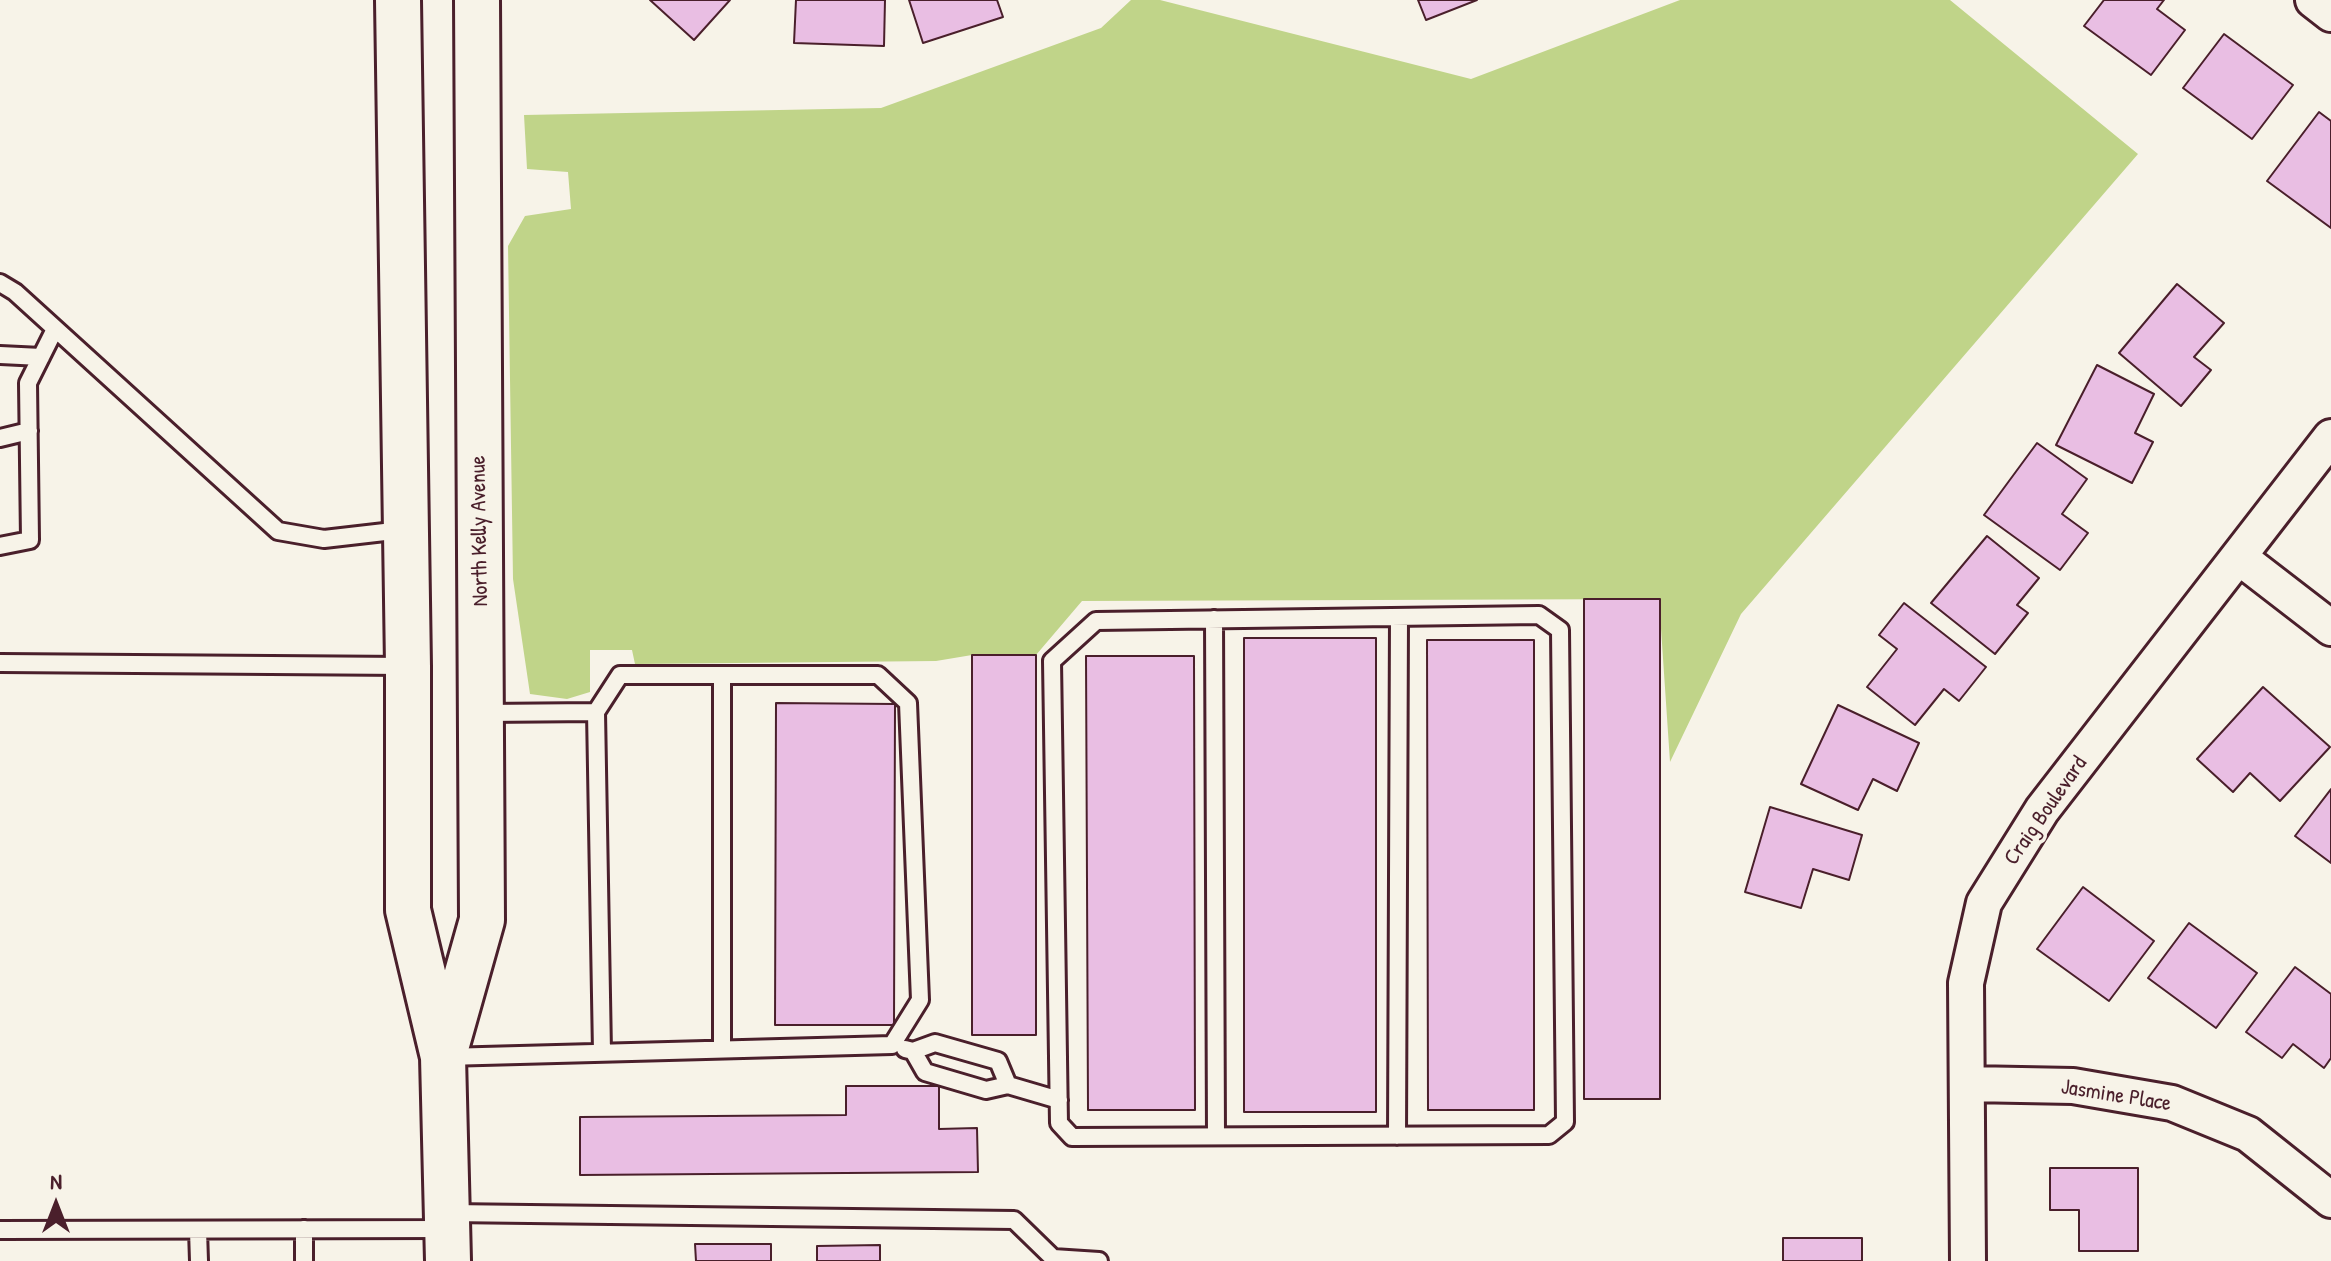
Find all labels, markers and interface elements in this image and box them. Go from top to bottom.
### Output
street label: North Kelly Avenue [465,455,495,607]
street label: Craig Boulevard [1999,751,2093,871]
street label: Jasmine Place [2059,1074,2173,1118]
north arrow [16,1165,96,1245]
text: N [50,1166,62,1196]

